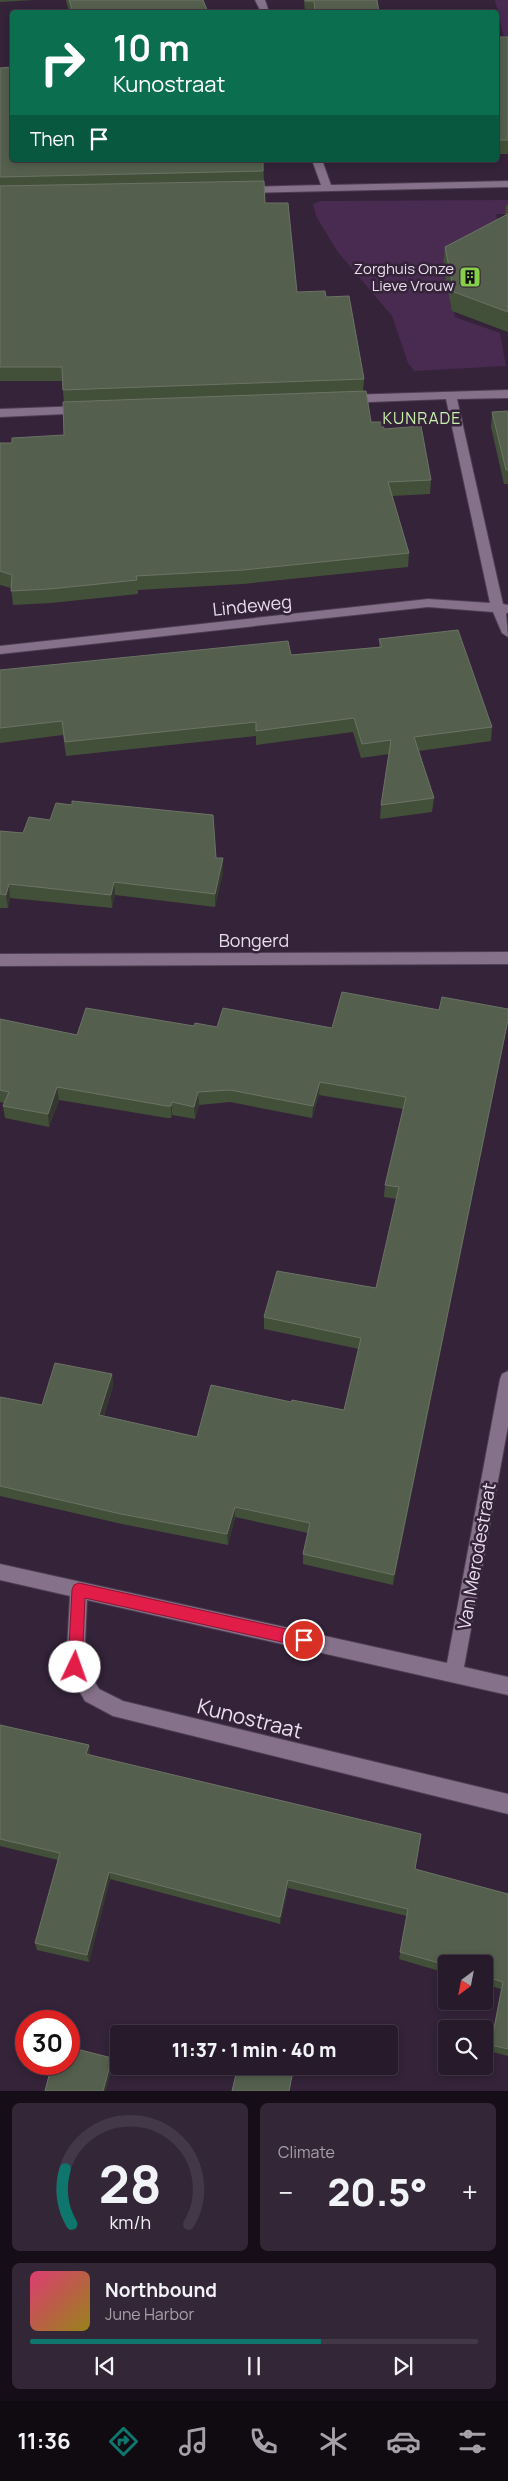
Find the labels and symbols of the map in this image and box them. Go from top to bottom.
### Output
place label: Zorghuis Onze Lieve Vrouw [354,258,454,296]
building icon: Zorghuis Onze Lieve Vrouw [458,265,482,289]
district label: KUNRADE [383,407,461,429]
street label: Lindeweg [211,589,293,621]
street label: Bongerd [219,928,289,952]
street label: Van Merodestraat [451,1481,501,1631]
pin [283,1619,325,1661]
position arrow [48,1640,100,1692]
street label: Kunostraat [195,1691,305,1745]
north arrow [438,1955,492,2010]
speed limit sign: 30 [15,2010,80,2075]

